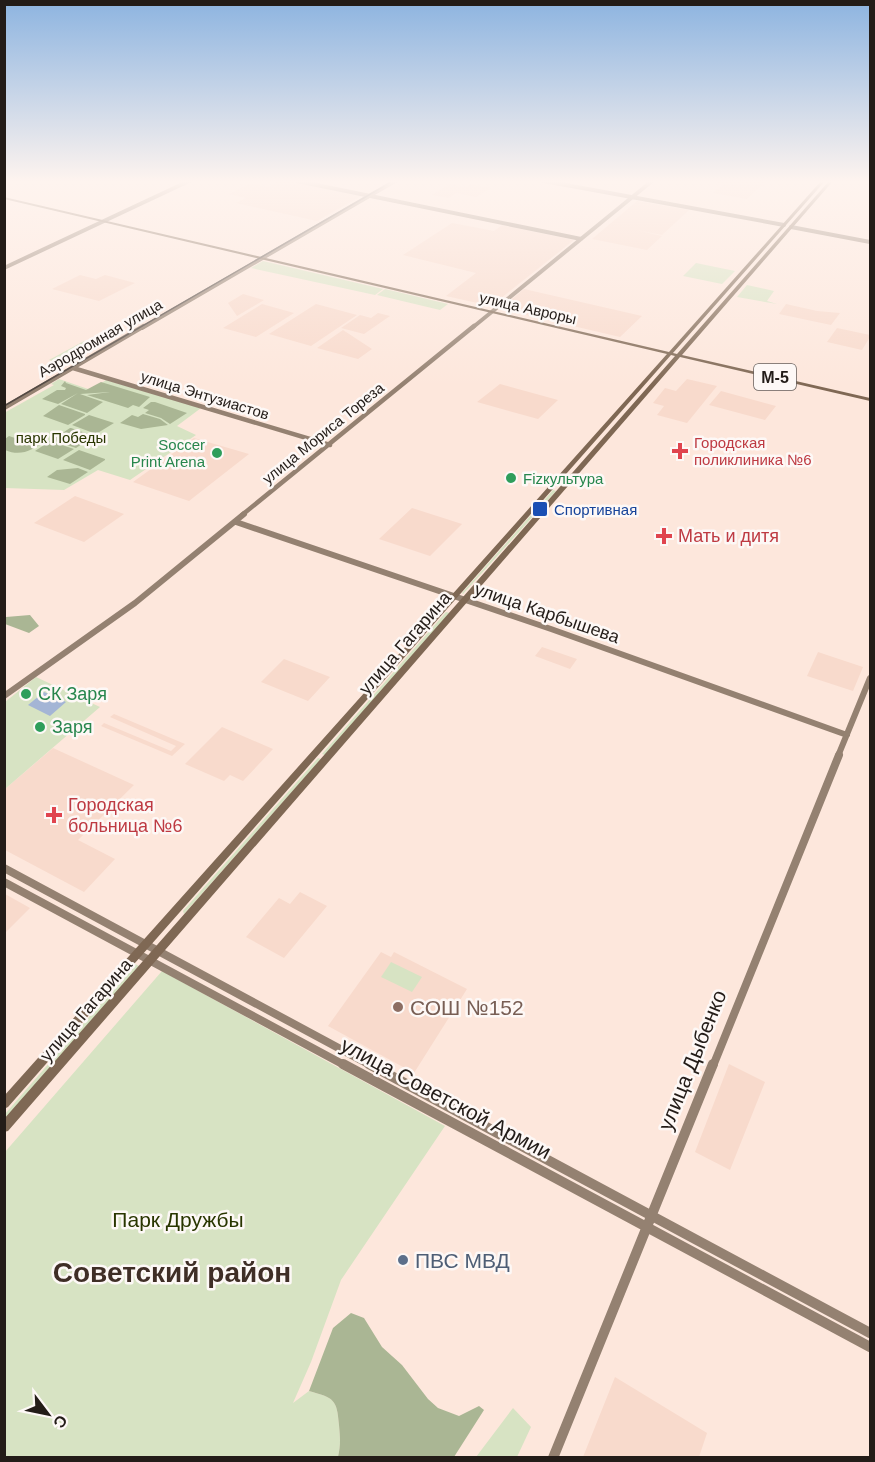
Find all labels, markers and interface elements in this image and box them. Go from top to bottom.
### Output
street label: улица Авроры [478,289,578,327]
street label: Аэродромная улица [35,295,166,380]
road number: М-5 [754,364,796,390]
street label: улица Энтузиастов [139,367,271,423]
street label: улица Мориса Тореза [259,378,388,487]
park label: парк Победы [16,429,106,446]
place label: Городская поликлиника №6 [694,434,812,468]
place label: Soccer Print Arena [131,436,206,470]
marker: Городская поликлиника №6 [671,442,689,460]
marker: Soccer Print Arena [210,446,224,460]
place label: Fizкультура [523,470,604,487]
marker: Fizкультура [504,471,518,485]
marker: Спортивная [531,500,549,518]
place label: Спортивная [554,501,637,518]
place label: Мать и дитя [678,526,779,546]
marker: Мать и дитя [655,527,673,545]
street label: улица Карбышева [472,579,623,648]
street label: улица Гагарина [355,587,456,698]
place label: СК Заря [38,684,107,704]
marker: СК Заря [19,687,33,701]
place label: Заря [52,717,92,737]
marker: Заря [33,720,47,734]
place label: Городская больница №6 [68,795,182,836]
marker: Городская больница №6 [45,806,63,824]
street label: улица Гагарина [36,954,137,1065]
street label: улица Дыбенко [653,987,731,1133]
place label: СОШ №152 [410,996,524,1019]
marker: СОШ №152 [391,1000,405,1014]
street label: улица Советской Армии [337,1033,555,1163]
park label: Парк Дружбы [112,1208,244,1231]
place label: ПВС МВД [415,1249,510,1272]
marker: ПВС МВД [396,1253,410,1267]
district label: Советский район [53,1257,291,1288]
north arrow [18,1384,78,1444]
text: С [50,1412,71,1431]

